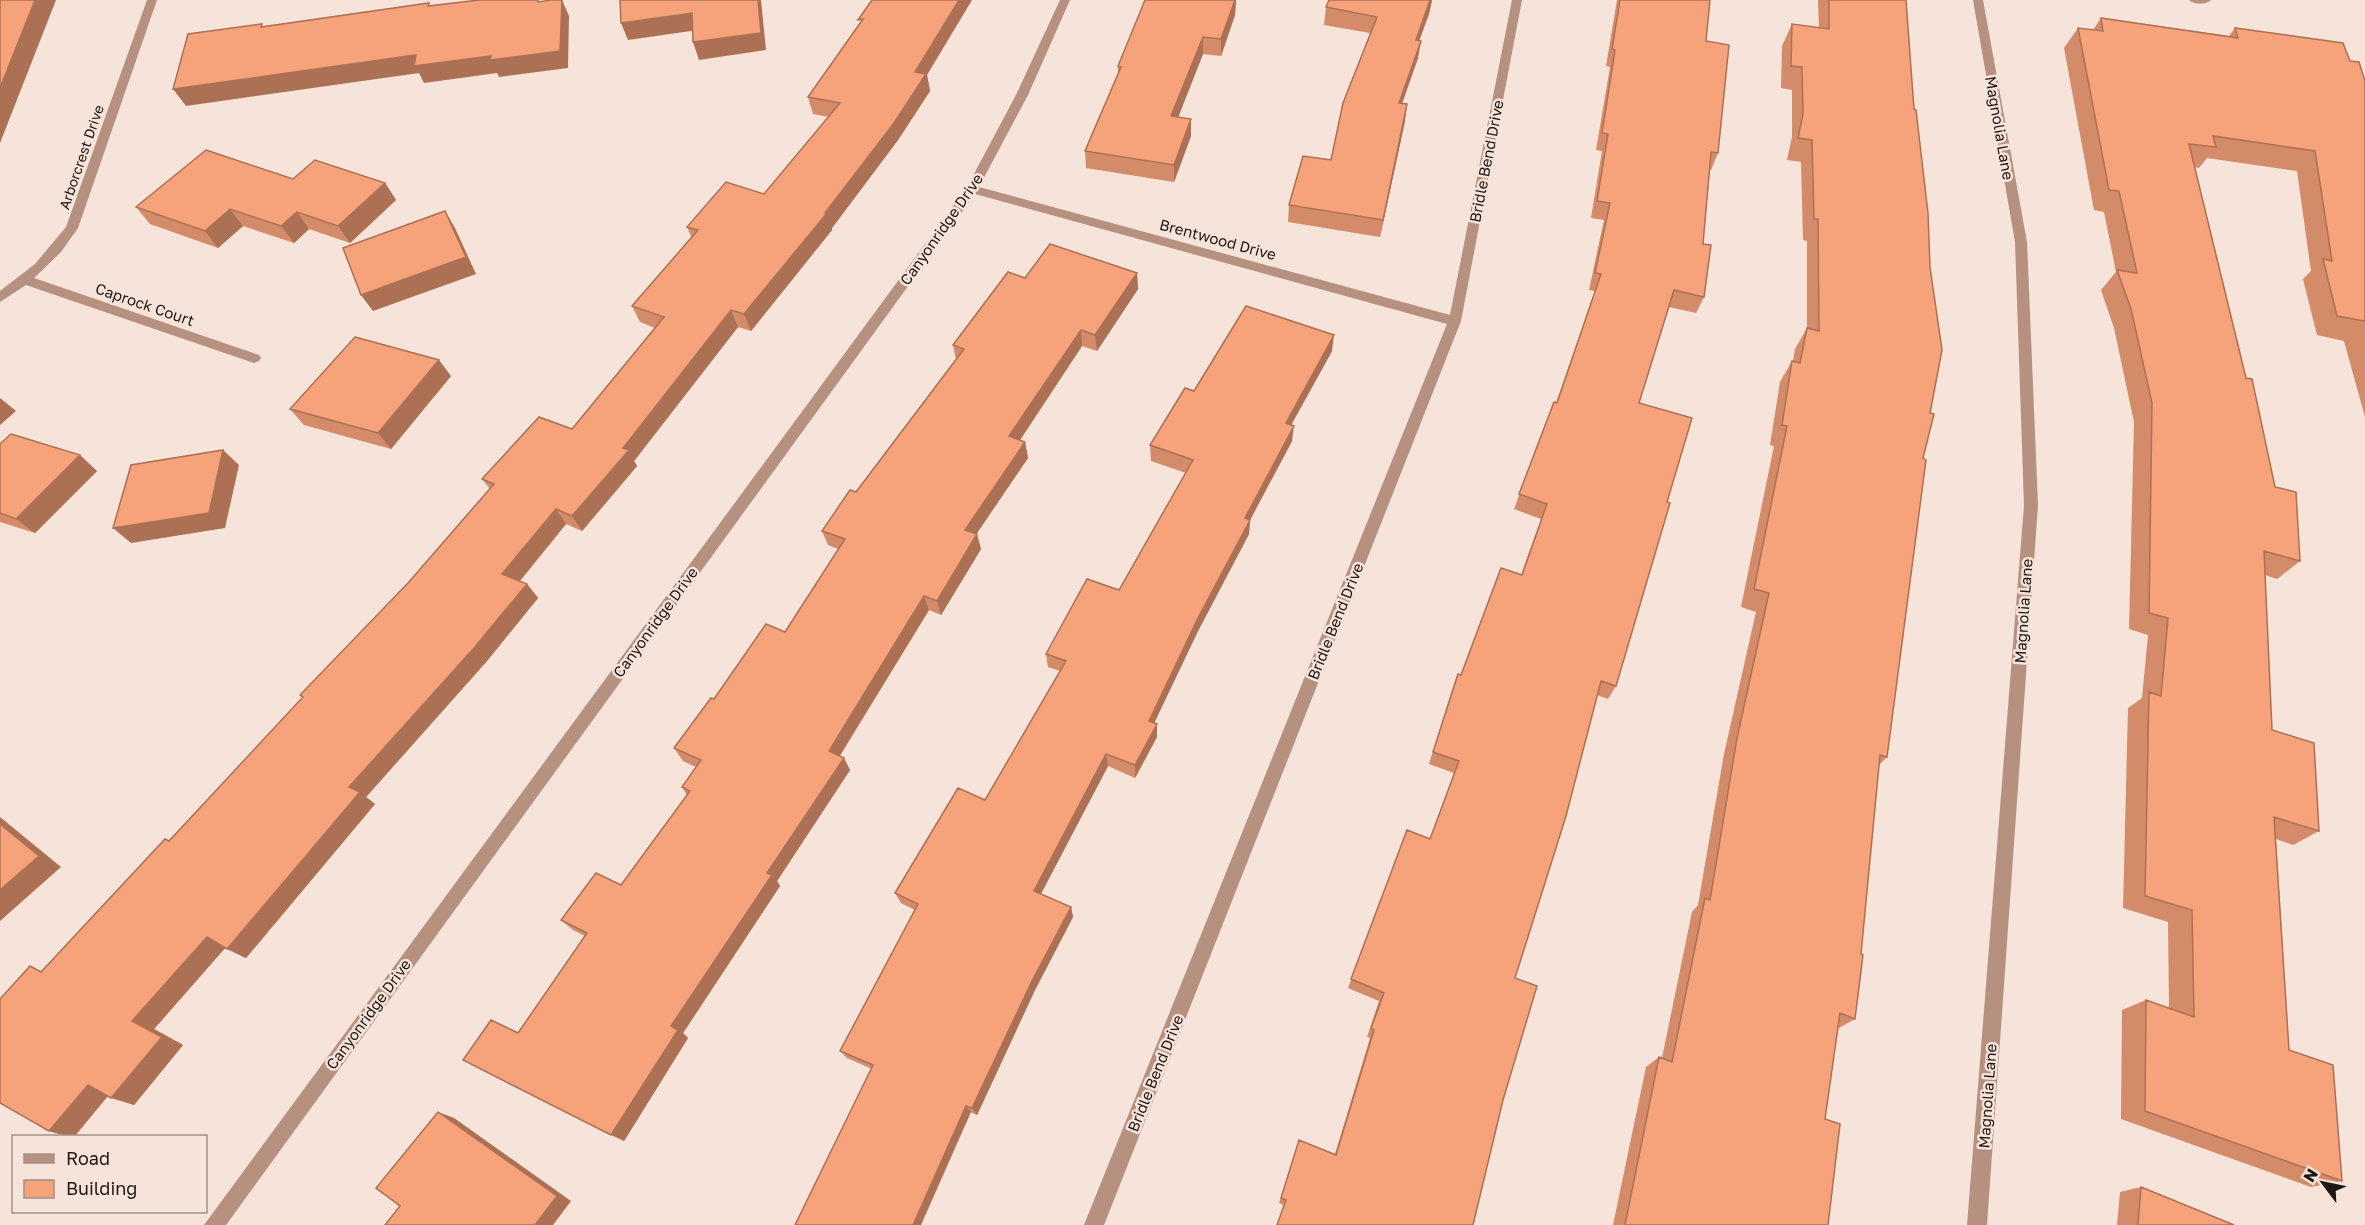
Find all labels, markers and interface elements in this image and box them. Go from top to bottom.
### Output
street label: Magnolia Lane [1982,75,2018,182]
street label: Bridle Bend Drive [1465,98,1507,224]
street label: Arborcrest Drive [55,102,107,212]
street label: Canyonridge Drive [896,170,986,288]
street label: Brentwood Drive [1158,215,1278,263]
street label: Caprock Court [93,279,197,329]
street label: Magnolia Lane [2010,558,2036,664]
street label: Bridle Bend Drive [1303,560,1367,682]
street label: Canyonridge Drive [609,563,701,681]
street label: Canyonridge Drive [322,955,414,1073]
street label: Bridle Bend Drive [1123,1012,1187,1134]
street label: Magnolia Lane [1974,1043,2000,1149]
legend [12,1135,207,1213]
text: Road [66,1147,110,1169]
north arrow [2293,1153,2353,1213]
text: N [2299,1165,2322,1186]
text: Building [66,1177,137,1199]

